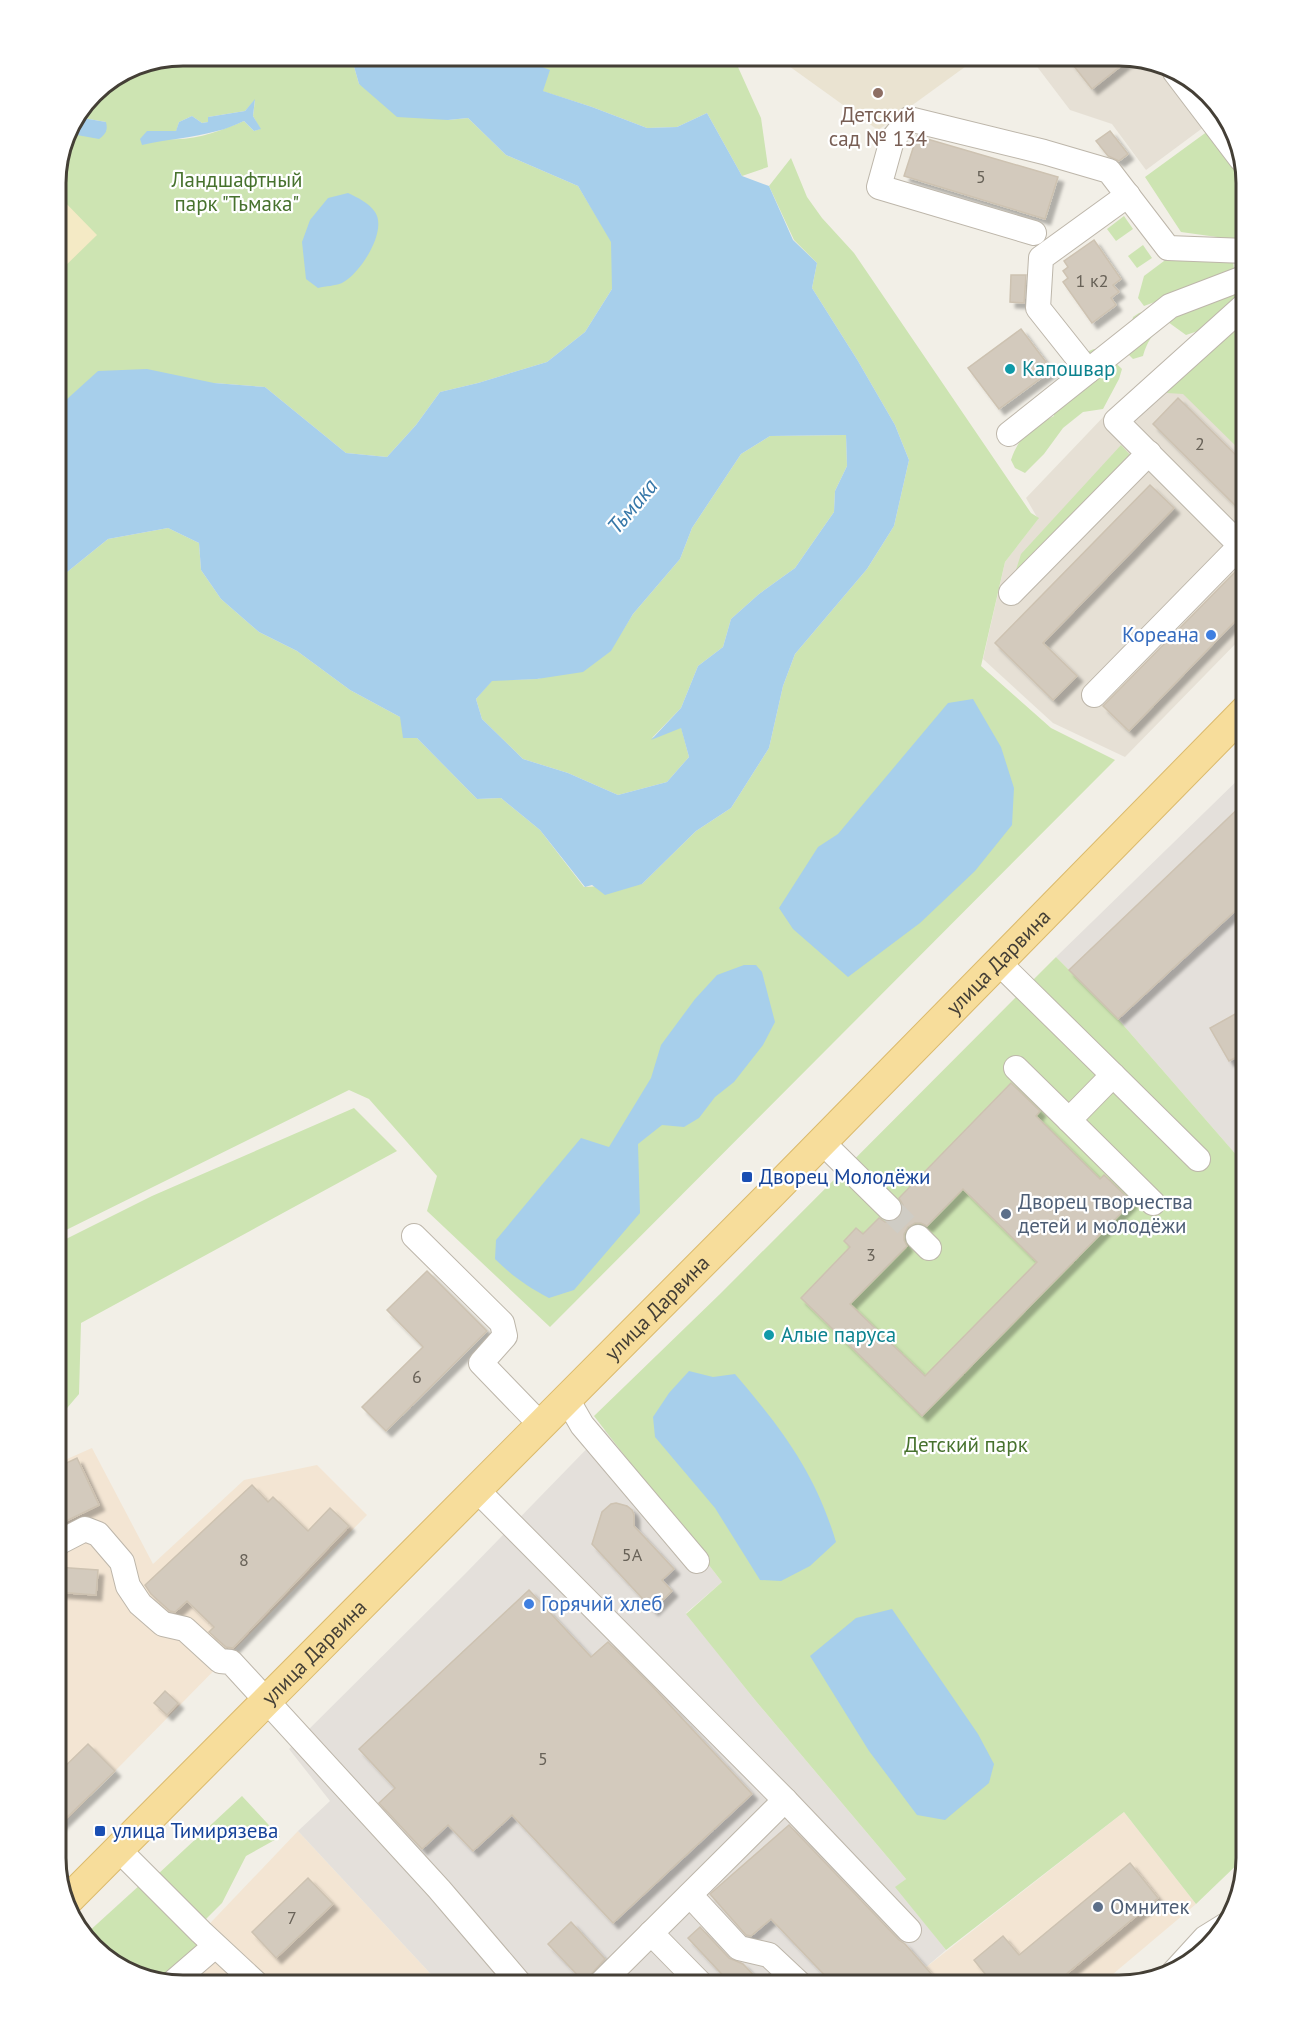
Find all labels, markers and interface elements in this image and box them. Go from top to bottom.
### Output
marker: Детский сад № 134 [871,86,885,100]
place label: Детский сад № 134 [829,101,927,152]
house number: 5 [976,165,986,188]
park label: Ландшафтный парк "Тьмака" [170,166,303,217]
house number: 1 к2 [1075,269,1109,292]
place label: Капошвар [1022,355,1115,382]
marker: Капошвар [1003,362,1017,376]
house number: 2 [1195,432,1205,455]
water label: Тьмака [601,472,663,539]
place label: Кореана [1122,621,1199,648]
marker: Кореана [1204,628,1218,642]
street label: улица Дарвина [940,903,1056,1021]
place label: Дворец Молодёжи [759,1163,931,1190]
marker: Дворец Молодёжи [740,1170,754,1184]
place label: Дворец творчества детей и молодёжи [1018,1188,1193,1239]
marker: Дворец творчества детей и молодёжи [999,1207,1013,1221]
house number: 3 [866,1243,876,1266]
street label: улица Дарвина [599,1249,715,1366]
place label: Алые паруса [781,1321,896,1348]
marker: Алые паруса [762,1328,776,1342]
house number: 6 [412,1365,422,1388]
park label: Детский парк [904,1431,1028,1458]
house number: 5А [622,1543,643,1566]
house number: 8 [239,1548,249,1571]
place label: Горячий хлеб [541,1590,663,1617]
street label: улица Дарвина [256,1594,372,1711]
marker: Горячий хлеб [522,1597,536,1611]
house number: 5 [538,1747,548,1770]
place label: улица Тимирязева [112,1817,278,1844]
marker: улица Тимирязева [93,1824,107,1838]
place label: Омнитек [1110,1893,1189,1920]
marker: Омнитек [1091,1900,1105,1914]
house number: 7 [287,1906,297,1929]

